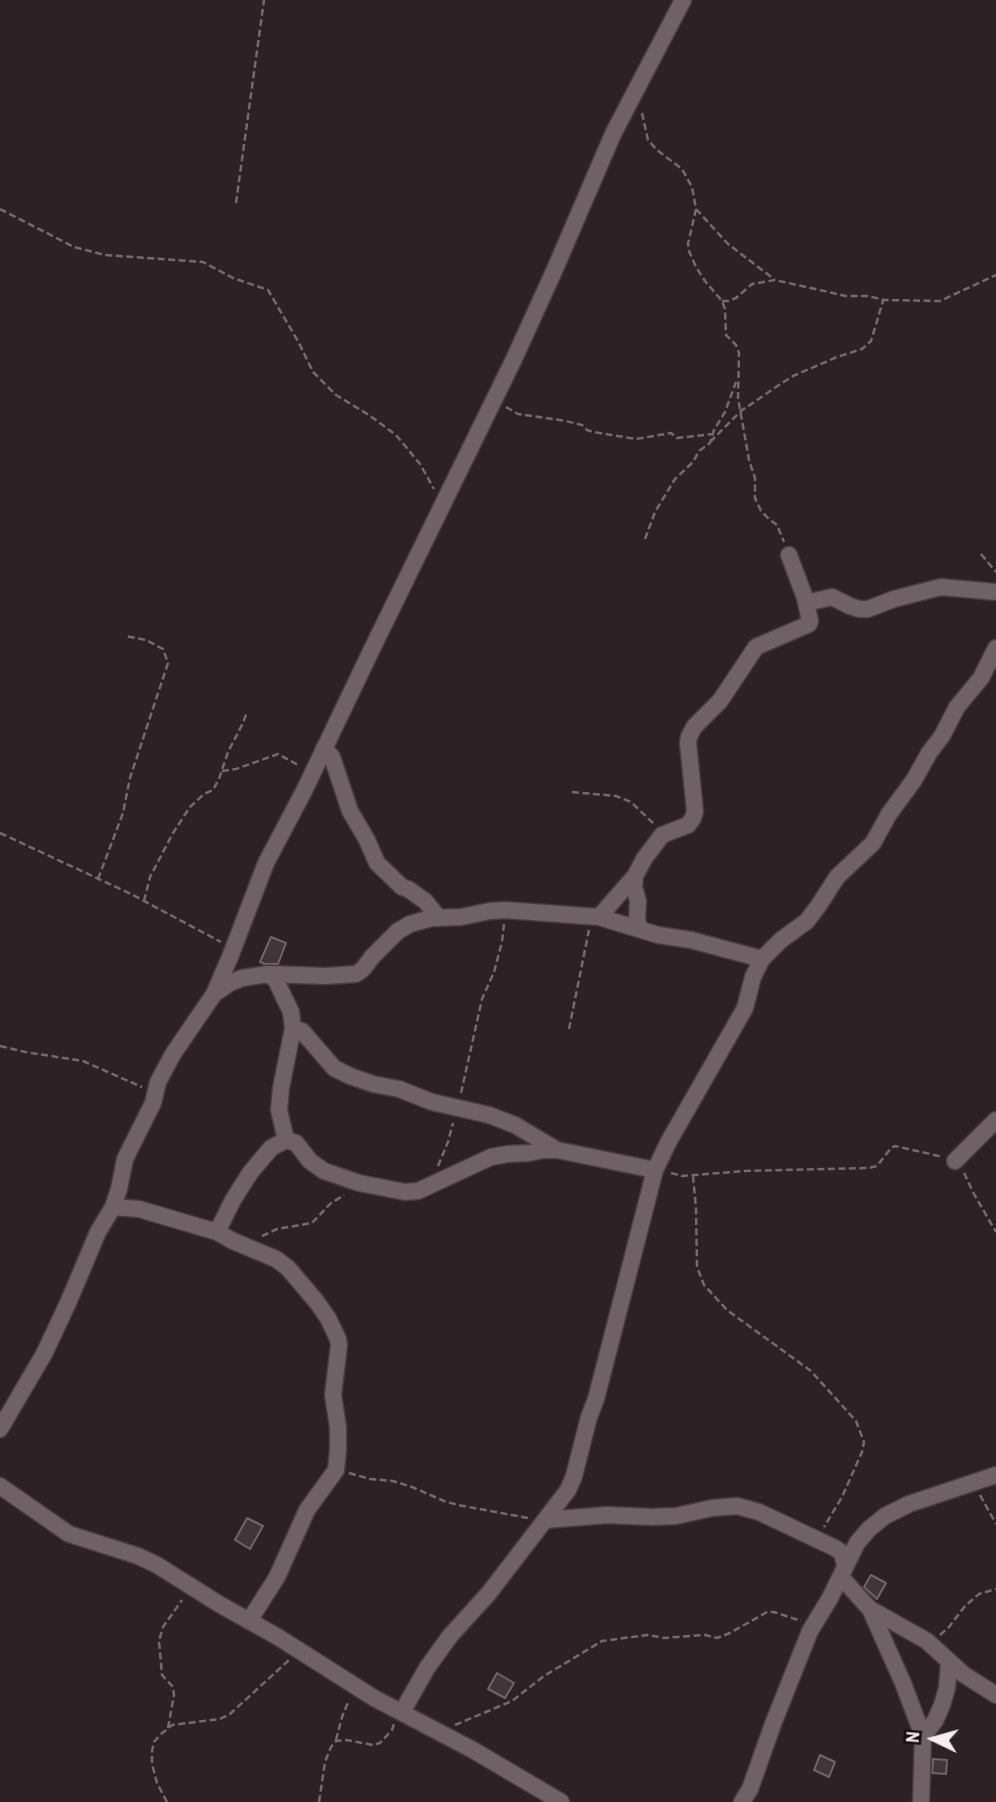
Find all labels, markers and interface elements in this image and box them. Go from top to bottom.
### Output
north arrow [898,1704,968,1774]
text: N [899,1730,926,1744]

